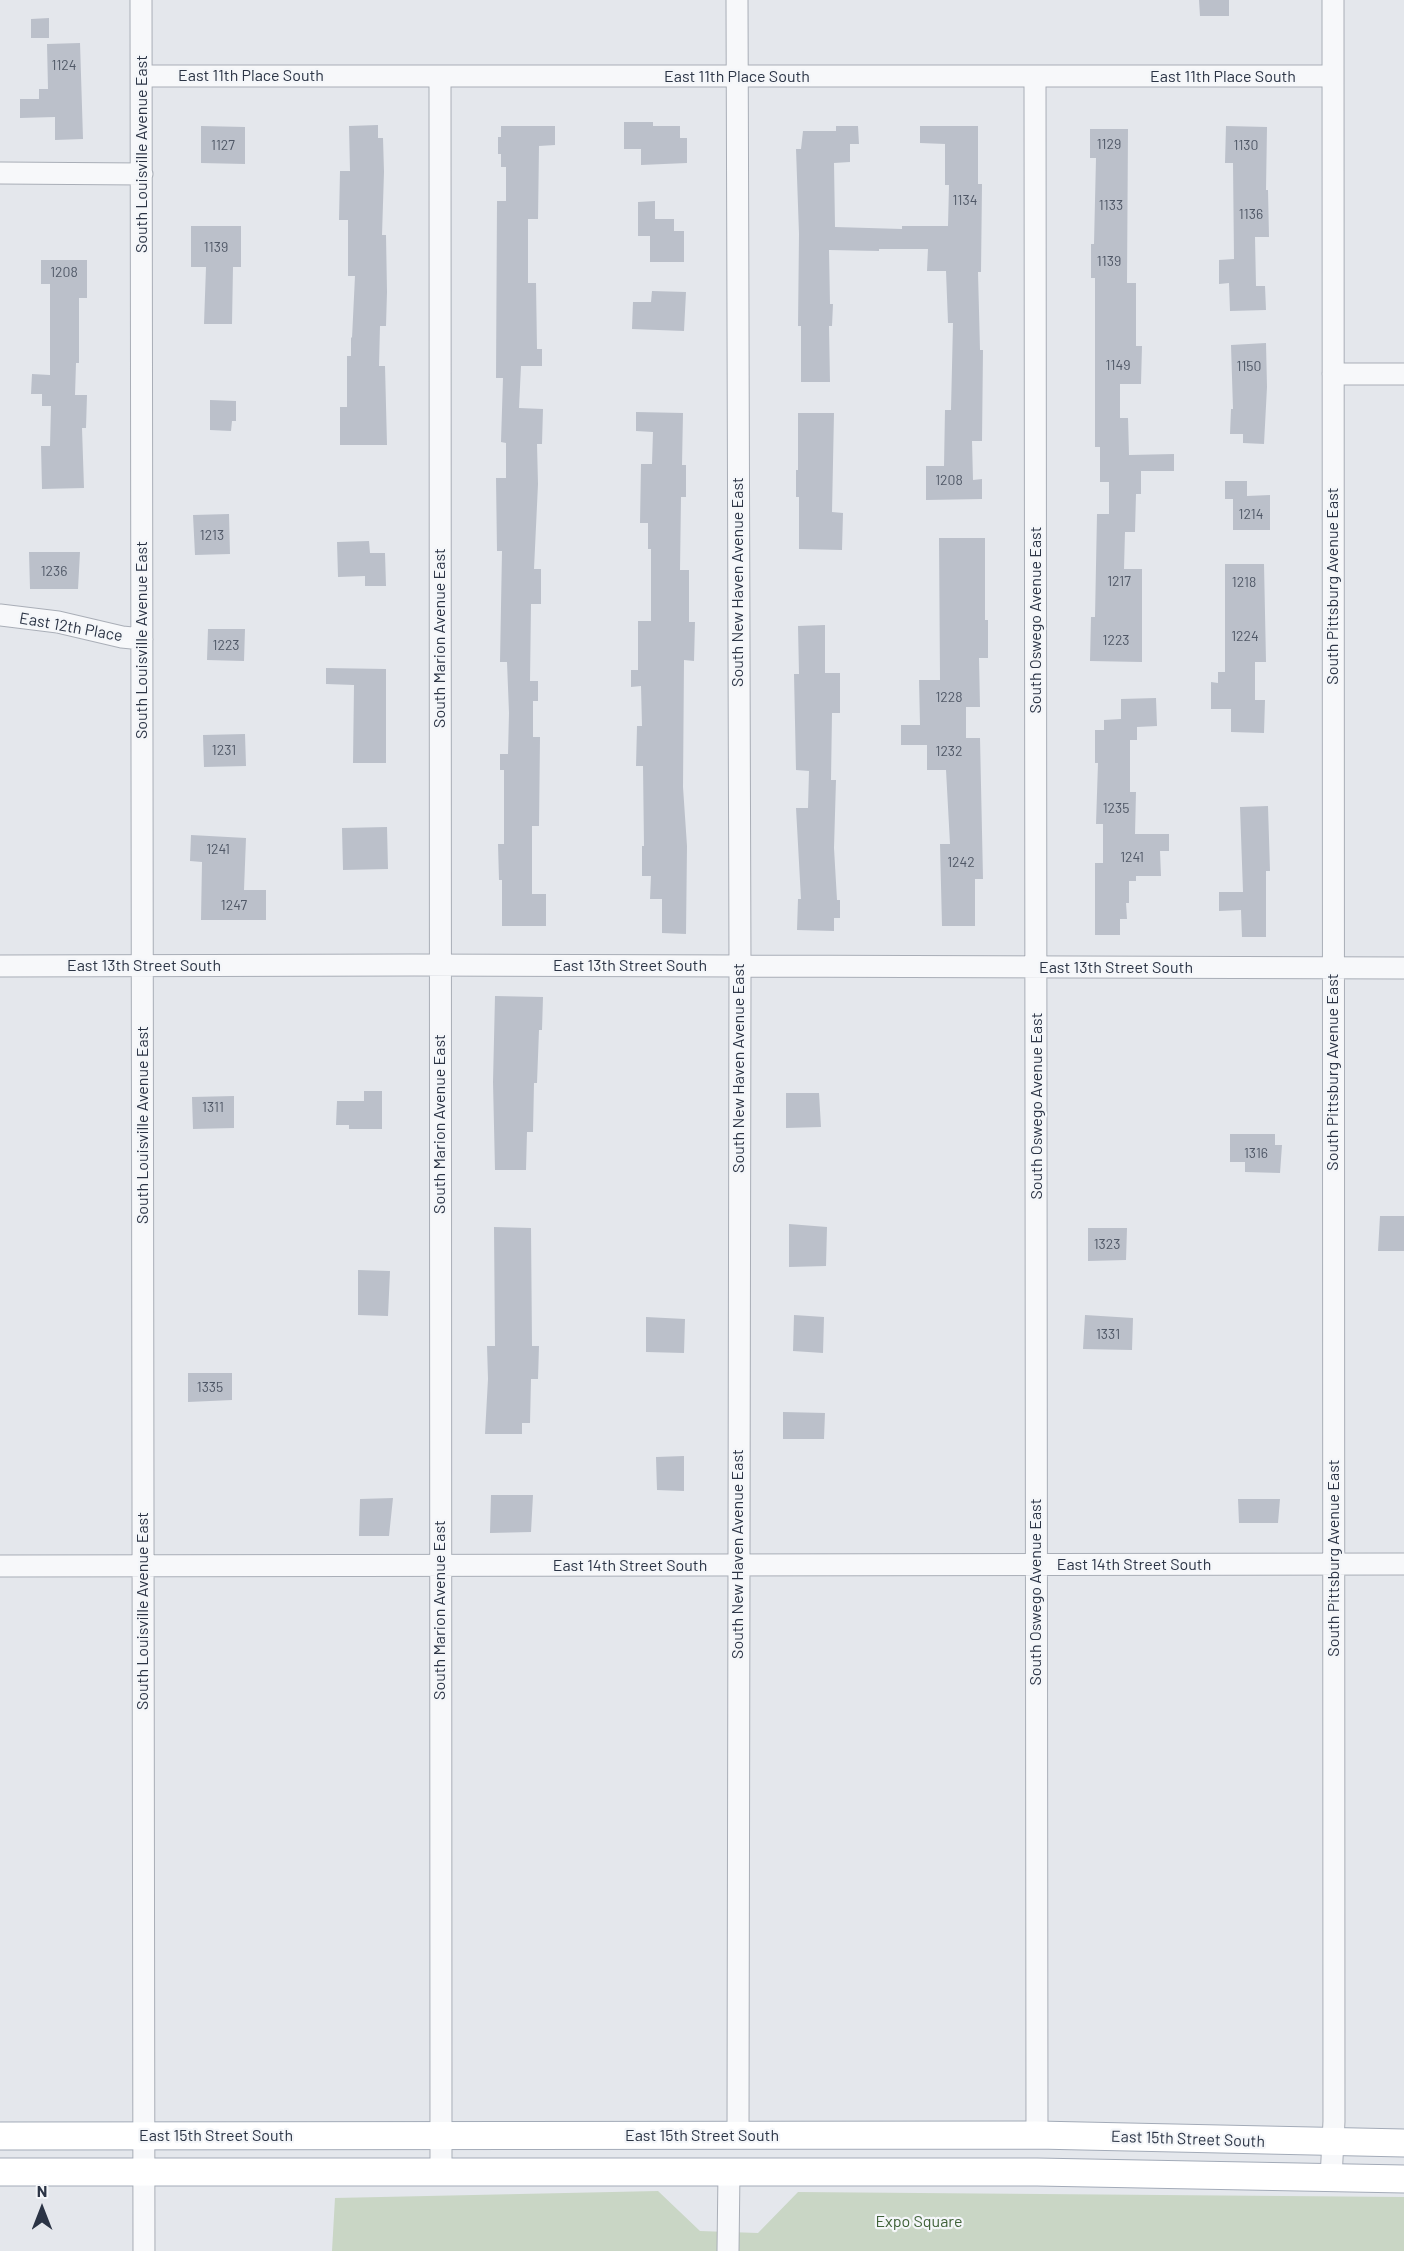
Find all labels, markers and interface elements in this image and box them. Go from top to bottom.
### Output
street label: South Louisville Avenue East [132,55,152,253]
house number: 1124 [51,57,77,73]
street label: East 11th Place South [178,66,324,86]
street label: East 11th Place South [664,67,810,87]
street label: East 11th Place South [1150,67,1296,87]
house number: 1129 [1097,136,1121,152]
house number: 1127 [211,137,235,153]
house number: 1130 [1234,137,1258,153]
house number: 1134 [953,192,977,208]
house number: 1133 [1099,197,1123,213]
house number: 1136 [1239,206,1263,222]
house number: 1139 [204,239,228,255]
house number: 1139 [1097,253,1121,269]
house number: 1208 [50,264,78,280]
house number: 1149 [1106,357,1130,373]
house number: 1150 [1237,358,1261,374]
house number: 1208 [935,472,963,488]
street label: South New Haven Avenue East [728,477,748,687]
street label: South Pittsburg Avenue East [1323,487,1343,685]
house number: 1214 [1239,506,1263,522]
street label: South Oswego Avenue East [1026,526,1046,714]
house number: 1213 [200,527,224,543]
street label: South Louisville Avenue East [132,541,152,739]
street label: South Marion Avenue East [430,548,450,728]
house number: 1236 [41,563,67,579]
house number: 1217 [1107,573,1131,589]
house number: 1218 [1232,574,1256,590]
street label: East 12th Place [18,608,124,646]
house number: 1224 [1231,628,1259,644]
house number: 1223 [1102,632,1130,648]
house number: 1223 [212,637,240,653]
house number: 1228 [935,689,963,705]
house number: 1231 [212,742,236,758]
house number: 1232 [935,743,963,759]
house number: 1235 [1103,800,1129,816]
house number: 1241 [206,841,230,857]
house number: 1241 [1120,849,1144,865]
house number: 1242 [947,854,975,870]
house number: 1247 [221,897,247,913]
street label: East 13th Street South [67,956,221,976]
street label: East 13th Street South [553,956,707,976]
street label: East 13th Street South [1039,958,1193,978]
street label: South New Haven Avenue East [729,963,749,1173]
street label: South Pittsburg Avenue East [1323,973,1343,1171]
street label: South Oswego Avenue East [1027,1012,1047,1200]
street label: South Louisville Avenue East [133,1026,153,1224]
street label: South Marion Avenue East [430,1034,450,1214]
house number: 1311 [202,1099,224,1115]
house number: 1316 [1244,1145,1268,1161]
house number: 1323 [1094,1236,1120,1252]
house number: 1331 [1096,1326,1120,1342]
house number: 1335 [197,1379,223,1395]
street label: South New Haven Avenue East [728,1449,748,1659]
street label: South Pittsburg Avenue East [1324,1459,1344,1657]
street label: South Oswego Avenue East [1026,1498,1046,1686]
street label: South Louisville Avenue East [133,1512,153,1710]
street label: South Marion Avenue East [430,1520,450,1700]
street label: East 14th Street South [1057,1555,1211,1575]
street label: East 14th Street South [553,1556,707,1576]
street label: East 15th Street South [139,2126,293,2146]
street label: East 15th Street South [625,2126,779,2146]
street label: East 15th Street South [1111,2127,1265,2151]
north arrow [12,2179,72,2239]
text: N [37,2181,47,2200]
park label: Expo Square [875,2212,963,2232]

